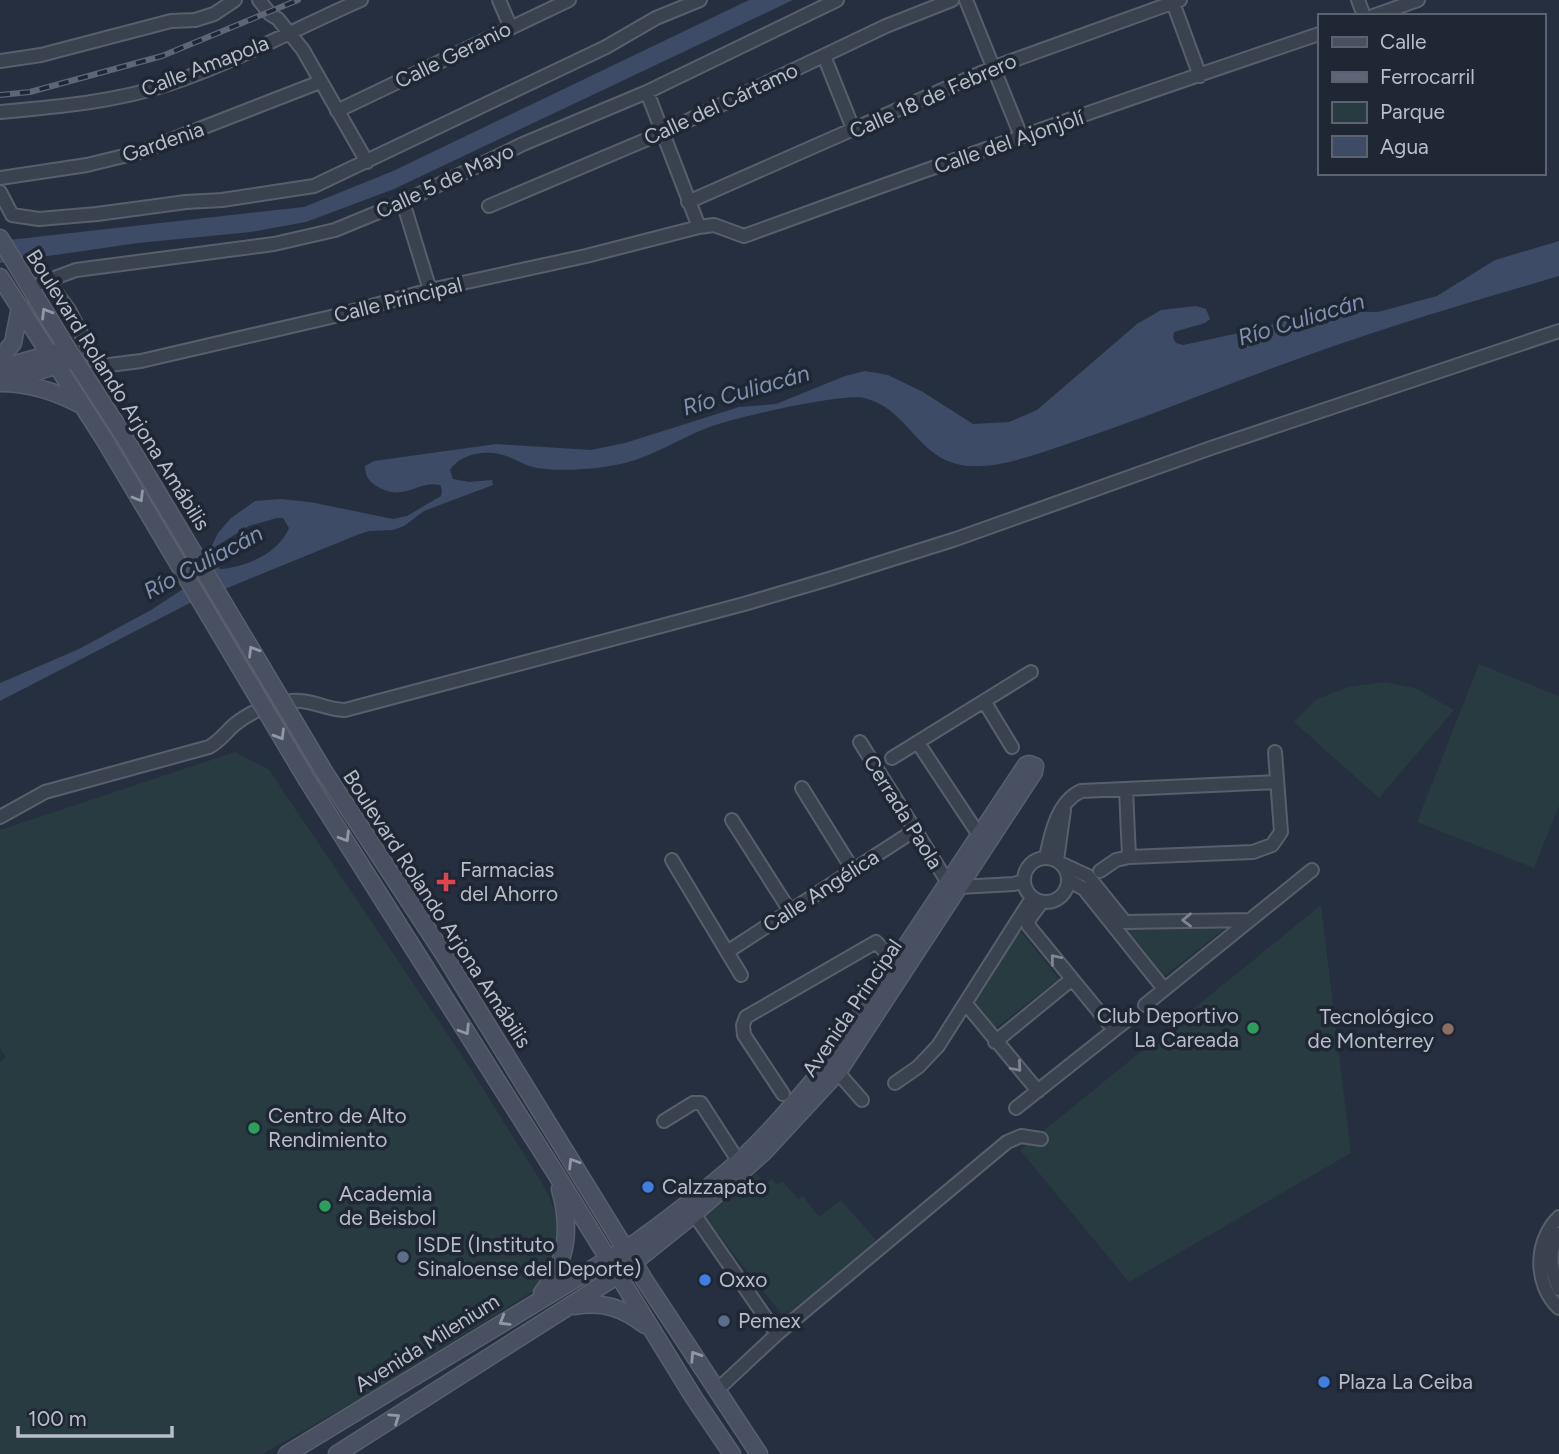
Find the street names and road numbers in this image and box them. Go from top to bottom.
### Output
street label: Calle Geranio [391,16,515,93]
street label: Calle Amapola [138,30,272,101]
street label: Calle 18 de Febrero [845,47,1020,144]
street label: Calle del Cártamo [640,57,802,150]
street label: Calle del Ajonjolí [931,104,1088,179]
street label: Gardenia [119,116,207,167]
street label: Calle 5 de Mayo [372,138,518,223]
street label: Boulevard Rolando Arjona Amábilis [21,245,216,535]
street label: Calle Principal [331,271,465,328]
street label: Cerrada Paola [858,750,948,873]
street label: Boulevard Rolando Arjona Amábilis [338,765,537,1052]
street label: Calle Angélica [758,844,883,937]
street label: Avenida Principal [796,934,907,1081]
street label: Avenida Milenium [350,1288,504,1397]

